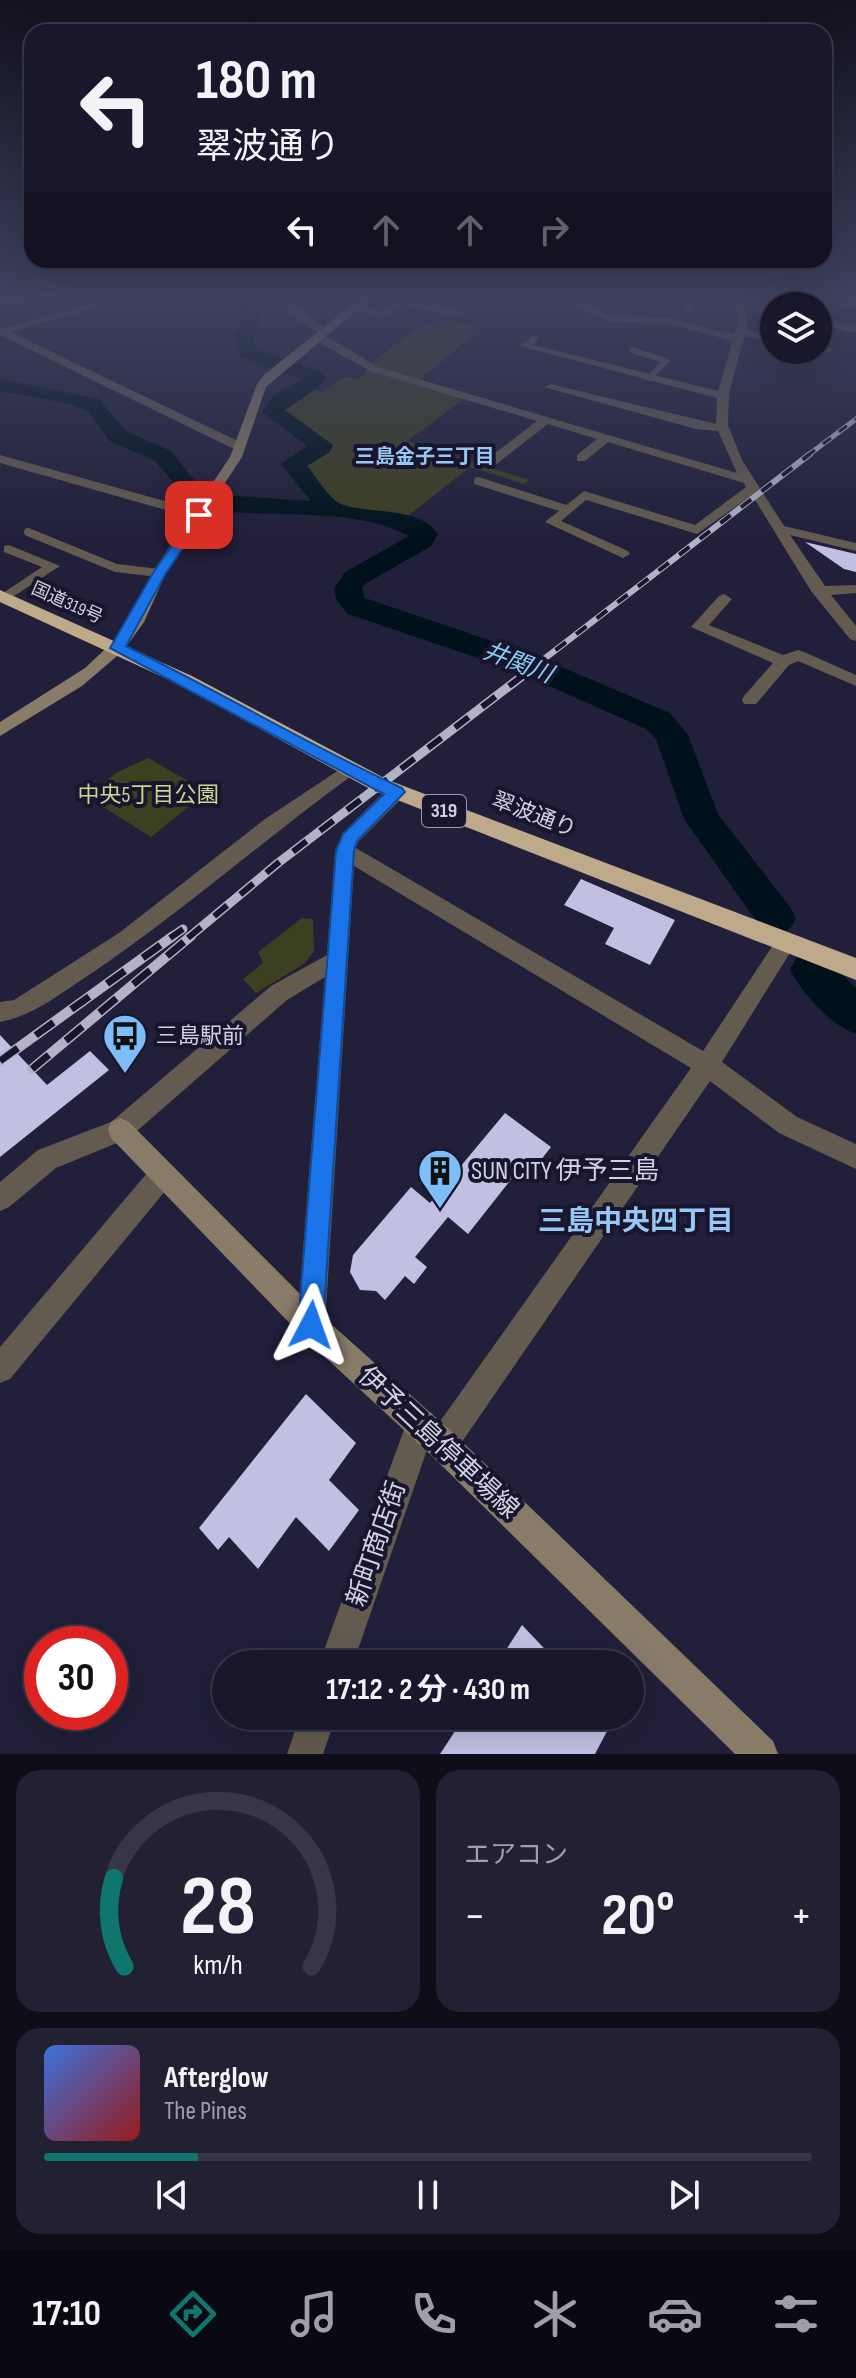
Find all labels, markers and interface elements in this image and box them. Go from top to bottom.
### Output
text: 180 m [196,48,317,115]
icon: left [64,56,168,160]
text: 翠波通り [196,126,340,169]
icon: left [280,208,324,252]
icon: ahead [364,208,408,252]
icon: ahead [448,208,492,252]
icon: right [532,208,576,252]
map controls [760,292,832,364]
button: layers [760,292,832,364]
district label: 三島金子三丁目 [355,445,495,469]
pin [165,481,233,549]
icon: arrive [177,493,221,537]
street label: 国道319号 [28,578,106,628]
water label: 井関川 [479,637,560,691]
park label: 中央5丁目公園 [78,782,218,809]
street label: 翠波通り [488,787,580,843]
road number: 319 [422,795,466,827]
bus stop icon: 三島駅前 [101,1012,149,1075]
place label: 三島駅前 [156,1023,244,1050]
building icon: SUN CITY 伊予三島 [416,1147,464,1210]
place label: SUN CITY 伊予三島 [471,1156,660,1187]
district label: 三島中央四丁目 [538,1205,734,1238]
position arrow [269,1283,353,1367]
street label: 伊予三島停車場線 [351,1361,525,1525]
street label: 新町商店街 [341,1477,413,1611]
speed limit sign: 30 [24,1626,128,1730]
text: 17:12 · 2 分 · 430 m [326,1672,530,1708]
text: エアコン [464,1840,568,1871]
text: 28 [180,1858,256,1958]
text: 20° [601,1880,675,1952]
text: − [464,1890,486,1943]
text: + [790,1890,812,1943]
text: km/h [193,1948,243,1983]
text: Afterglow [164,2060,269,2096]
text: The Pines [164,2096,247,2127]
icon: previous [150,2173,194,2217]
icon: pause [406,2173,450,2217]
icon: next [662,2173,706,2217]
icon: directions [165,2286,221,2342]
icon: music [286,2286,342,2342]
icon: phone [406,2286,462,2342]
icon: climate [527,2286,583,2342]
icon: car [647,2286,703,2342]
icon: filters [768,2286,824,2342]
text: 17:10 [32,2293,101,2336]

